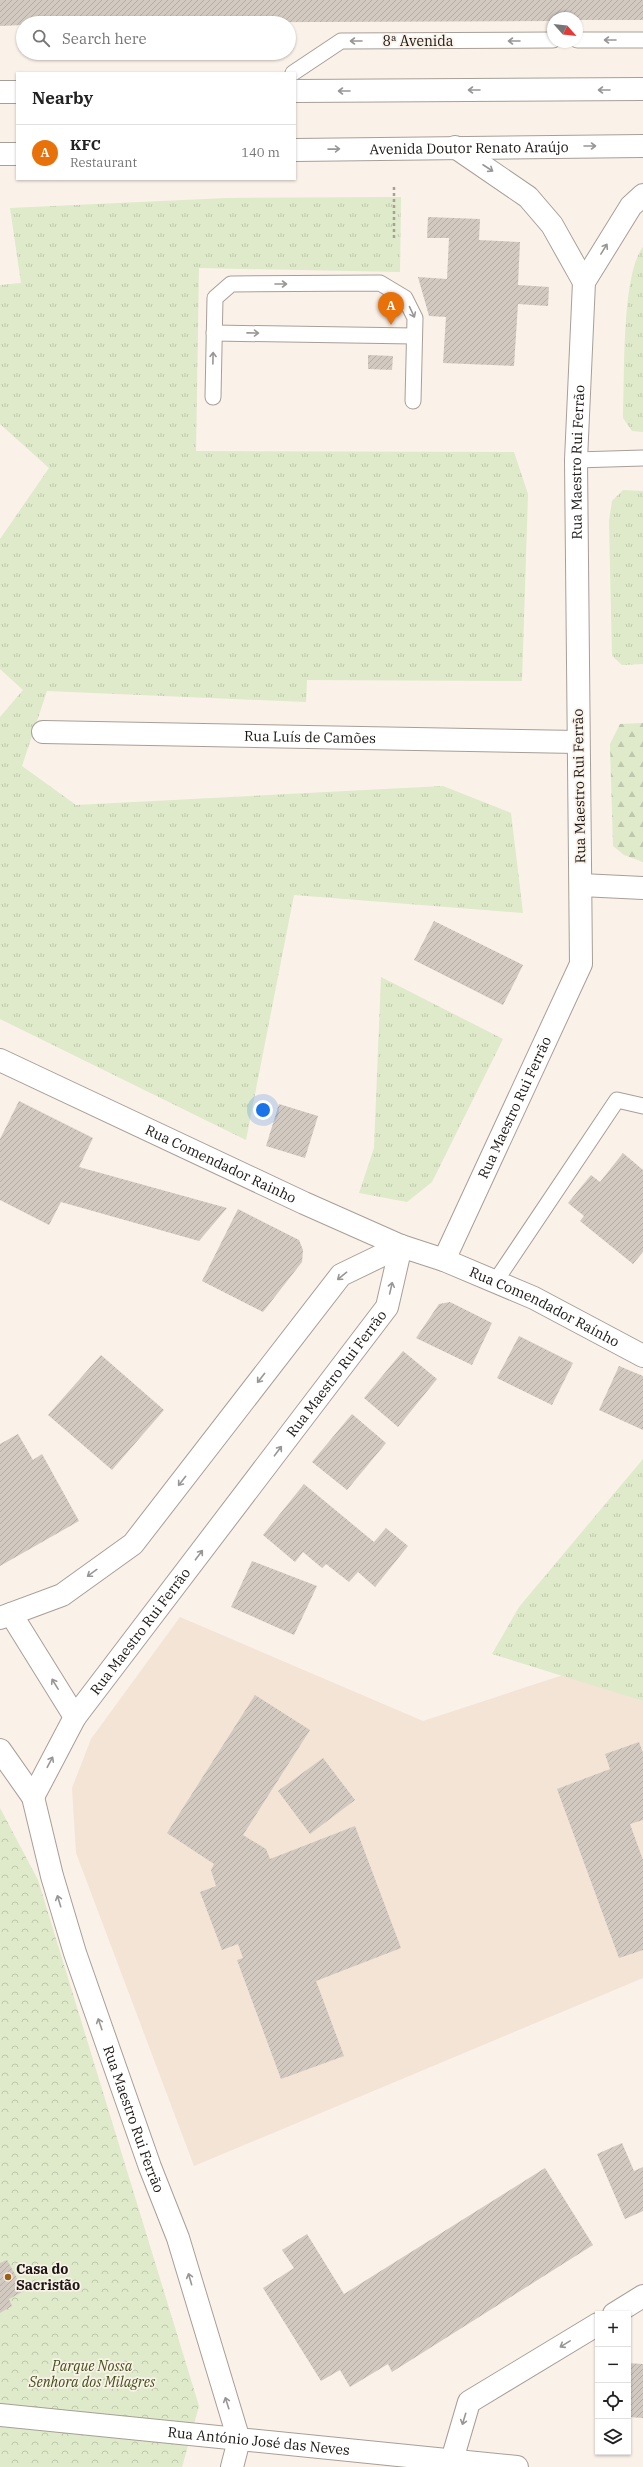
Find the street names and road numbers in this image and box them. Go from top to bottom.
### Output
street label: 8ª Avenida [383,32,454,50]
street label: Avenida Doutor Renato Araújo [369,138,569,158]
street label: Rua Maestro Rui Ferrão [567,384,588,540]
street label: Rua Maestro Rui Ferrão [569,708,589,863]
street label: Rua Luís de Camões [244,727,376,747]
street label: Rua Maestro Rui Ferrão [474,1033,555,1182]
street label: Rua Comendador Rainho [142,1121,299,1207]
street label: Rua Comendador Raínho [467,1263,623,1351]
street label: Rua Maestro Rui Ferrão [282,1306,390,1441]
street label: Rua Maestro Rui Ferrão [86,1564,194,1698]
street label: Rua Maestro Rui Ferrão [99,2043,168,2195]
street label: Rua António José das Neves [167,2423,351,2459]

